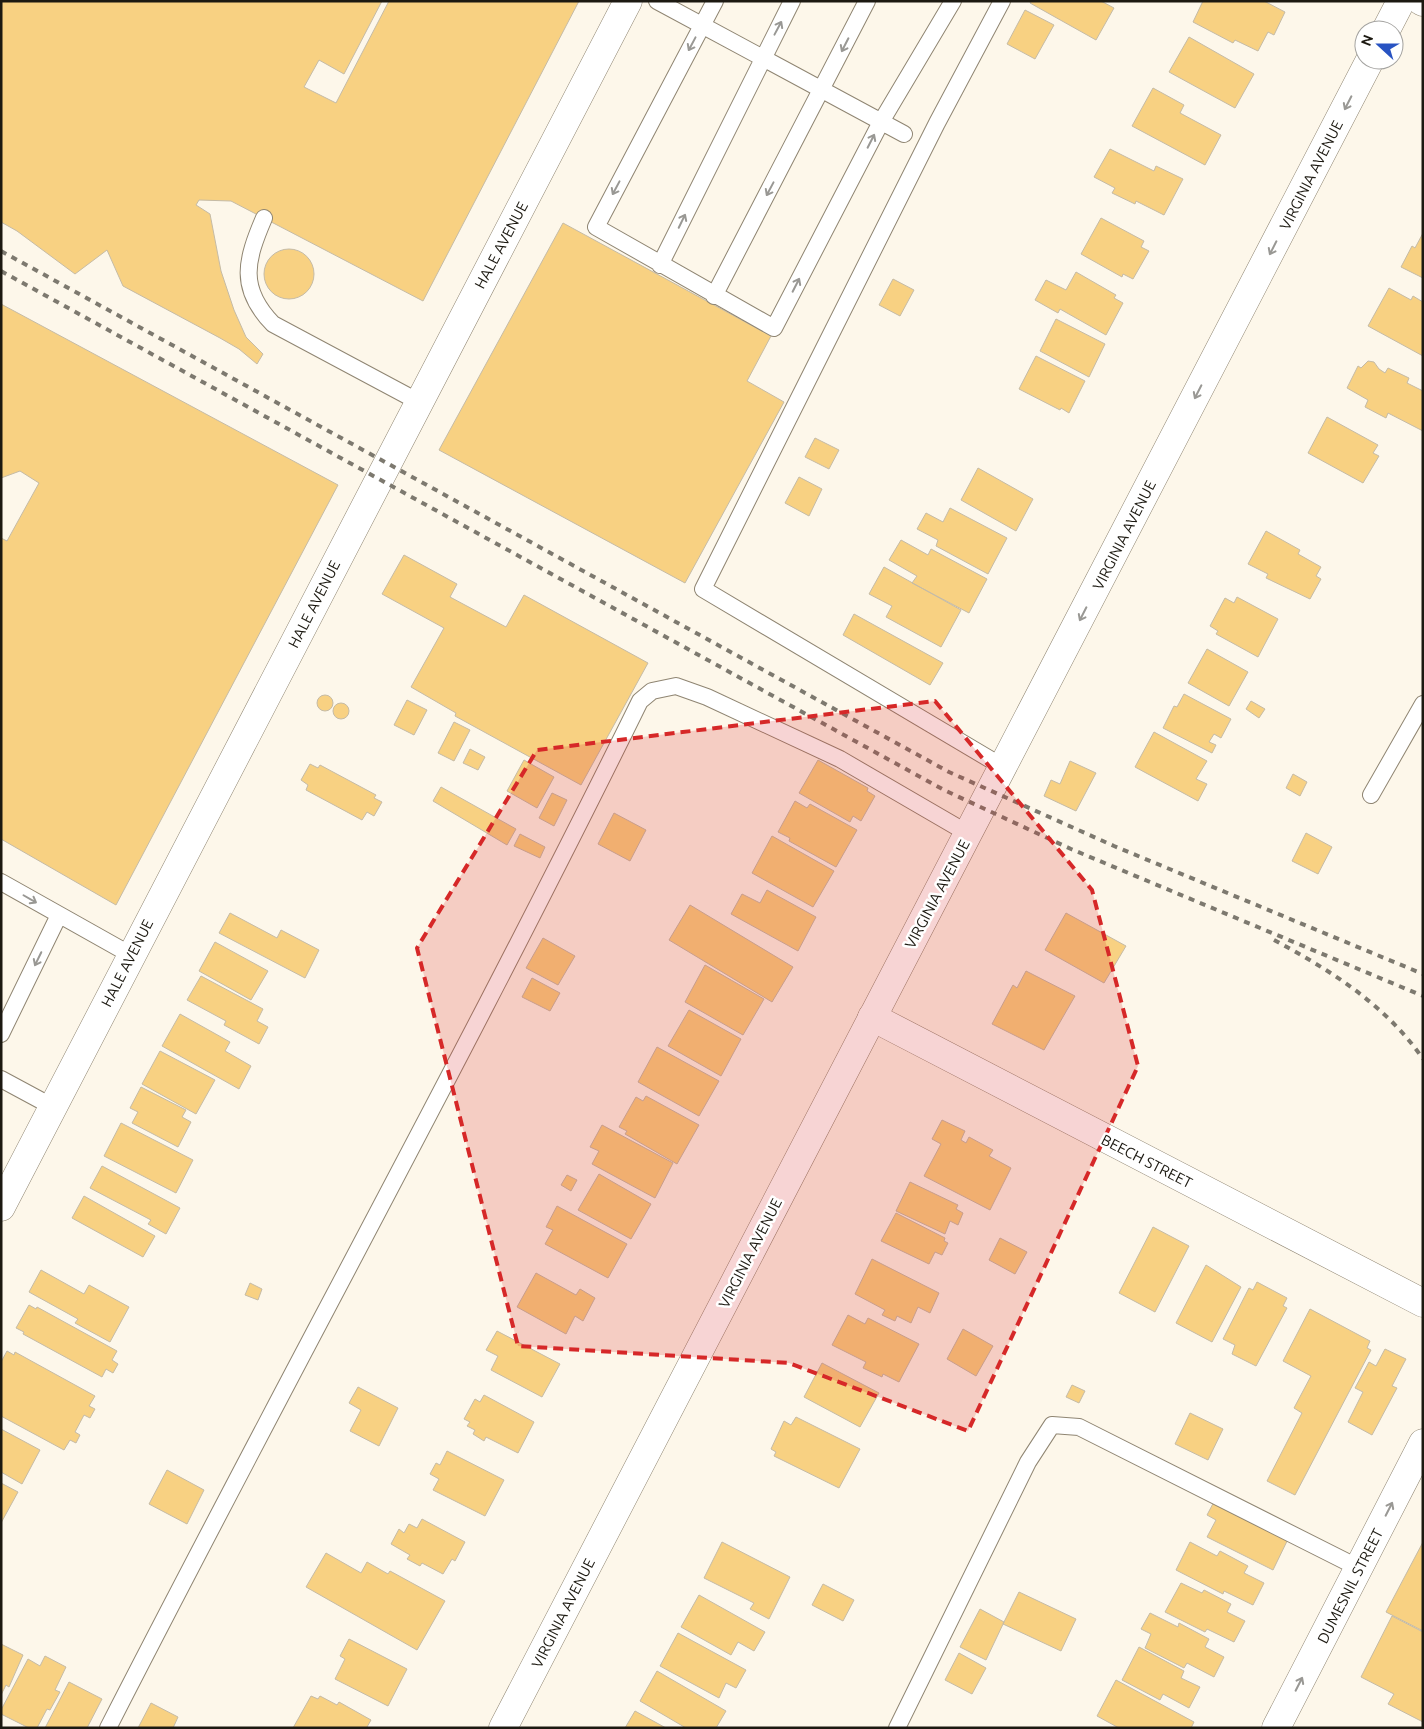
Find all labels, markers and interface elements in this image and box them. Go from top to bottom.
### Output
north arrow [1354,20,1404,70]
one-way arrow [773,21,783,36]
text: N [1358,33,1376,48]
one-way arrow [687,37,697,52]
one-way arrow [840,37,849,52]
one-way arrow [1343,96,1353,111]
street label: VIRGINIA AVENUE [1276,117,1346,233]
one-way arrow [866,133,876,148]
one-way arrow [611,180,621,195]
one-way arrow [765,181,774,196]
street label: HALE AVENUE [471,199,531,291]
one-way arrow [678,214,687,229]
one-way arrow [1268,240,1278,255]
one-way arrow [792,278,801,293]
one-way arrow [1193,384,1202,399]
street label: VIRGINIA AVENUE [1089,477,1159,593]
street label: HALE AVENUE [285,557,343,651]
one-way arrow [1078,606,1088,621]
street label: VIRGINIA AVENUE [901,837,973,951]
one-way arrow [23,894,37,904]
street label: HALE AVENUE [98,916,156,1010]
one-way arrow [33,951,42,966]
street label: BEECH STREET [1099,1131,1196,1192]
street label: VIRGINIA AVENUE [715,1195,785,1311]
one-way arrow [1385,1502,1394,1517]
street label: DUMESNIL STREET [1314,1525,1387,1646]
street label: VIRGINIA AVENUE [528,1555,598,1671]
one-way arrow [1294,1677,1304,1692]

